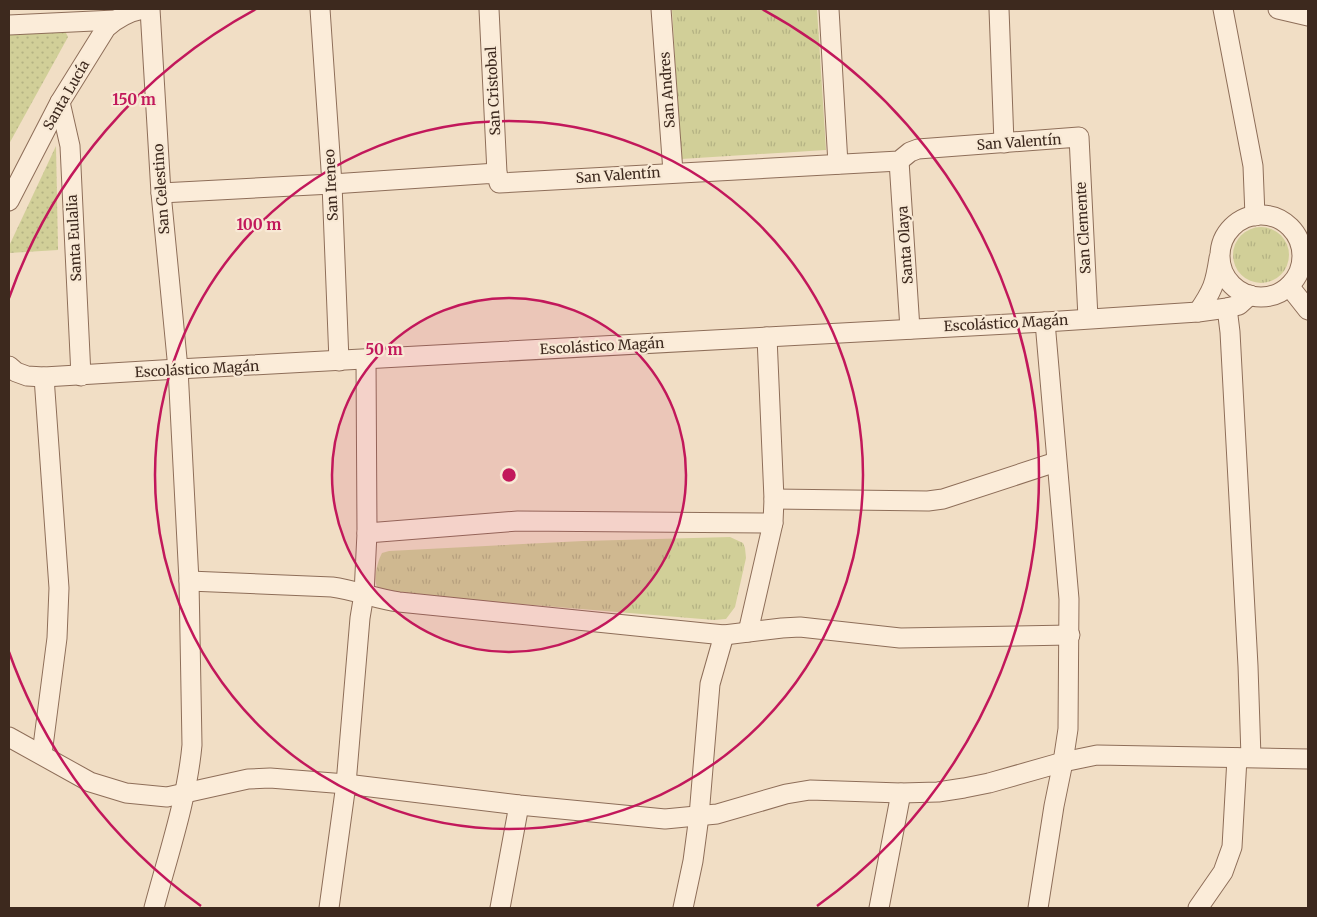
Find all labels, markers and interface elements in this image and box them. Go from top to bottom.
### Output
street label: San Cristobal [482,45,504,136]
street label: San Andres [655,51,679,129]
street label: Santa Lucía [39,56,93,133]
text: 150 m [112,90,156,109]
street label: San Valentín [976,130,1062,154]
street label: San Celestino [149,143,173,235]
street label: San Ireneo [320,149,342,221]
street label: San Valentín [575,163,661,187]
street label: San Clemente [1072,182,1094,274]
street label: Santa Eulalia [63,193,85,282]
street label: Santa Olaya [893,205,917,285]
text: 100 m [237,215,281,234]
street label: Escolástico Magán [943,311,1069,335]
street label: Escolástico Magán [539,334,665,358]
text: 50 m [365,340,403,359]
street label: Escolástico Magán [134,357,260,381]
centre of rings [500,466,518,484]

